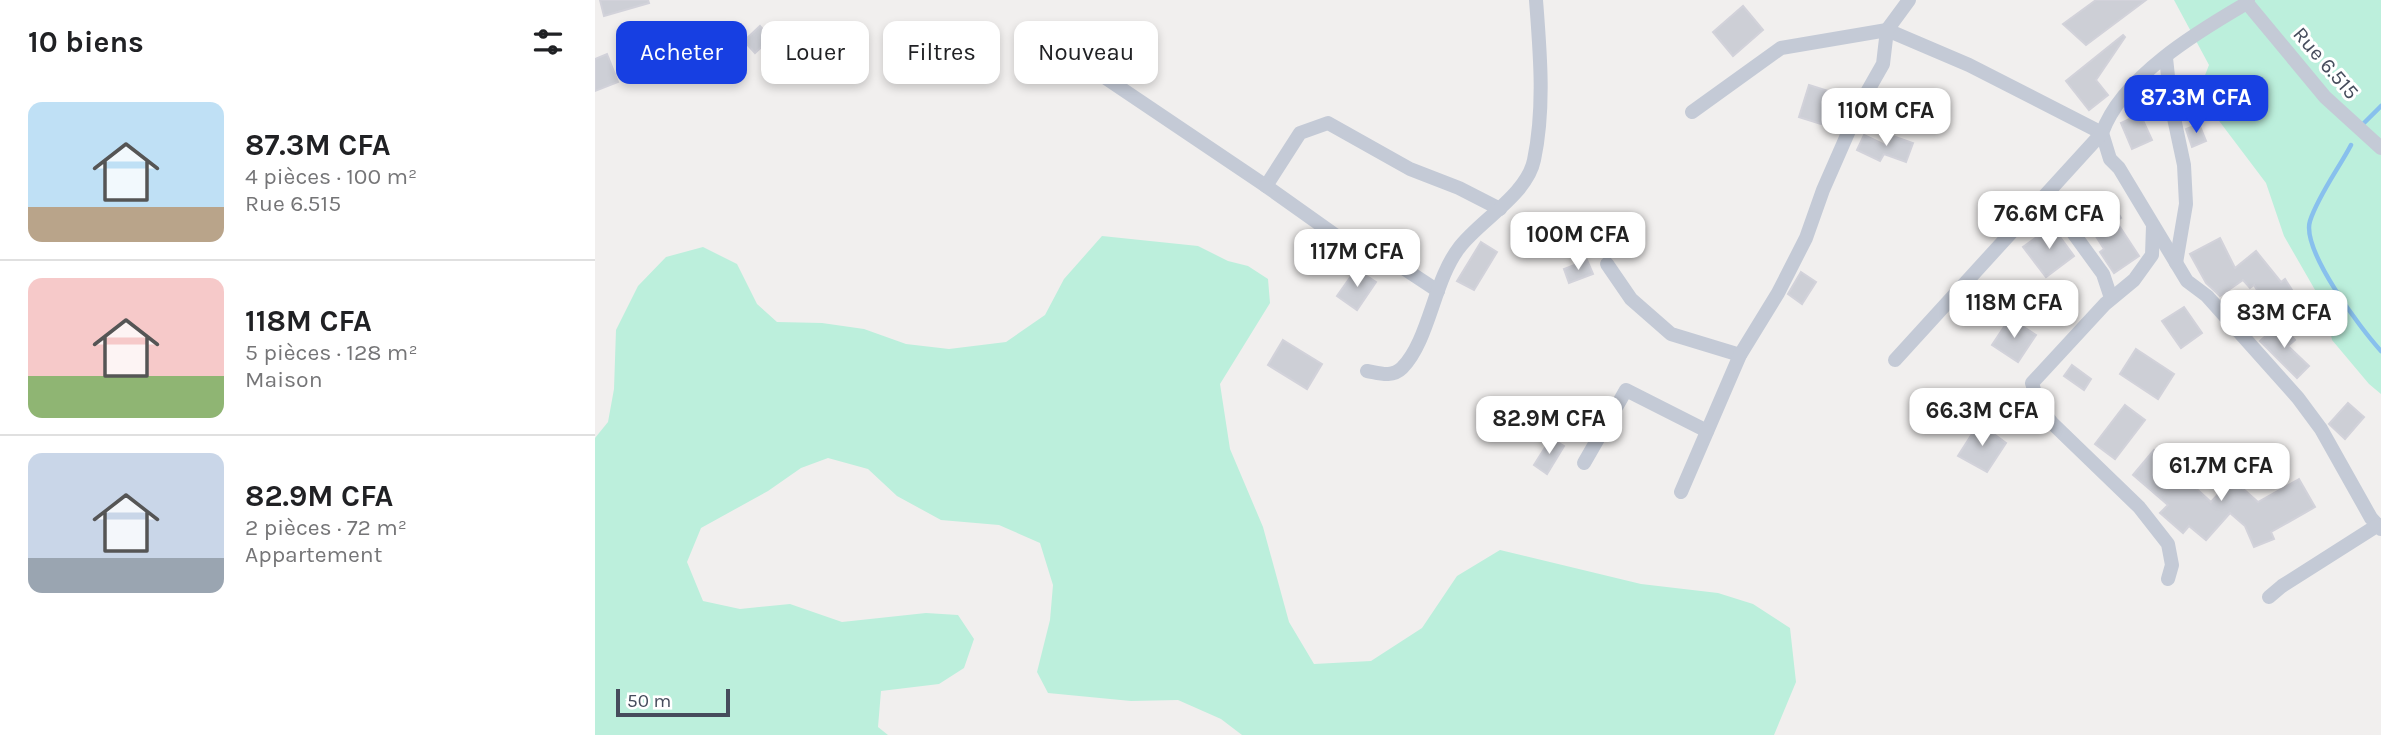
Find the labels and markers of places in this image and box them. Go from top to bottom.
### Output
pin: 87.3M CFA [2116,76,2276,135]
pin: 110M CFA [1814,88,1958,148]
pin: 76.6M CFA [1969,191,2129,251]
pin: 100M CFA [1506,212,1650,272]
pin: 117M CFA [1285,230,1429,289]
pin: 118M CFA [1942,280,2086,340]
pin: 83M CFA [2219,290,2349,350]
pin: 66.3M CFA [1902,388,2062,448]
pin: 82.9M CFA [1469,396,1629,456]
pin: 61.7M CFA [2141,444,2301,503]

